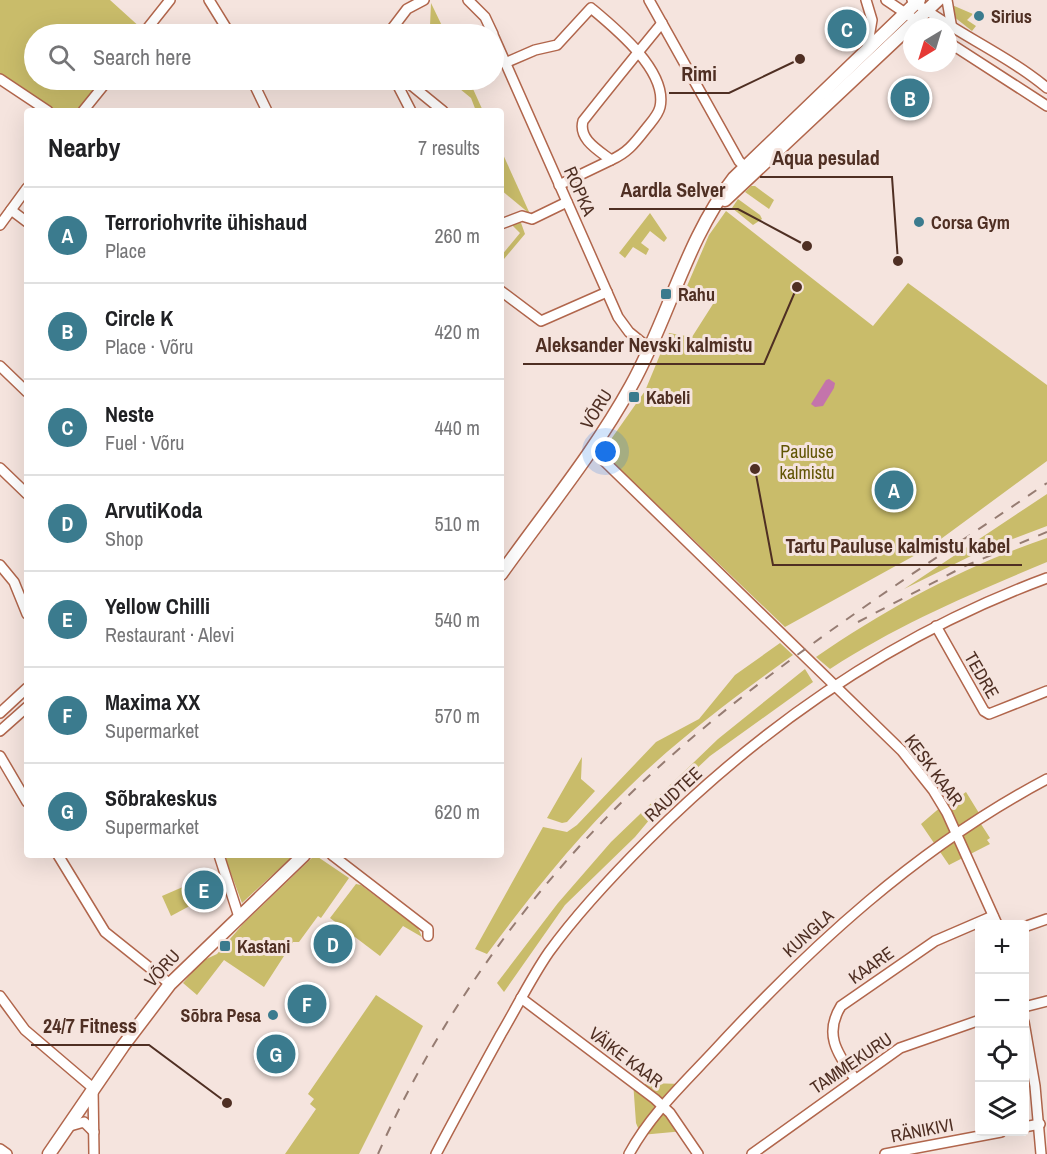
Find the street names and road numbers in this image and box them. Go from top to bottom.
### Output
street label: ROPKA [558,162,602,220]
street label: VÕRU [574,384,618,434]
street label: TEDRE [959,647,1005,703]
street label: KESK KAAR [899,729,969,811]
street label: RAUDTEE [639,761,707,827]
street label: KUNGLA [777,903,839,963]
street label: KAARE [843,940,899,990]
street label: VÕRU [138,944,186,992]
street label: VÄIKE KAAR [584,1021,668,1093]
street label: TAMMEKURU [805,1026,897,1100]
street label: RÄNIKIVI [889,1112,955,1148]

